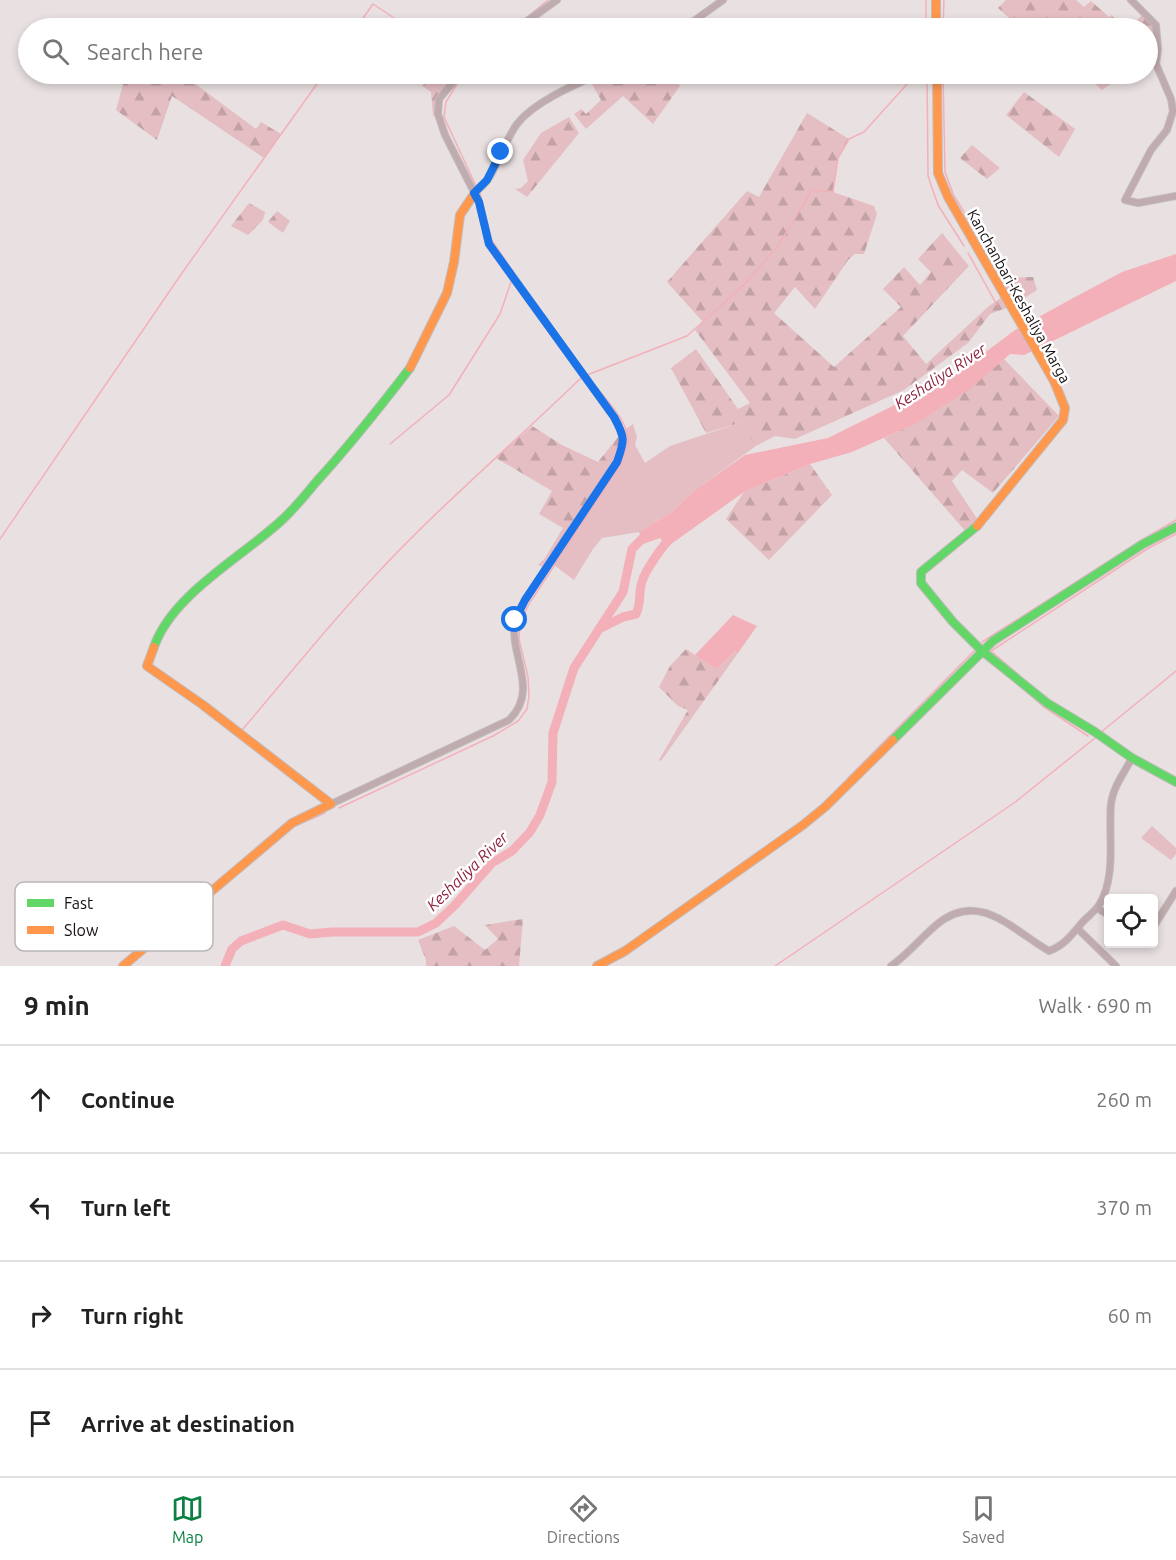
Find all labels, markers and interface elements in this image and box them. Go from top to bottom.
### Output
search box [18,18,1158,84]
icon: search [39,35,72,68]
text: Search here [87,39,203,64]
route end [487,138,513,164]
street label: Kanchanbari-Keshaliya Marga [964,206,1074,386]
water label: Keshaliya River [891,339,990,412]
route start [501,606,527,632]
water label: Keshaliya River [423,827,512,914]
legend [15,882,213,951]
text: Fast [64,894,94,912]
map controls [1104,894,1158,948]
button: locate [1104,894,1158,948]
text: Slow [64,921,99,939]
text: 9 min [24,991,90,1020]
text: Walk · 690 m [1039,994,1152,1017]
icon: ahead [24,1083,57,1116]
text: Continue [81,1087,175,1112]
text: 260 m [1096,1088,1152,1111]
icon: left [24,1191,57,1224]
text: Turn left [81,1195,171,1220]
text: 370 m [1096,1196,1152,1219]
icon: right [24,1299,57,1332]
text: Turn right [81,1303,183,1328]
text: 60 m [1108,1304,1152,1327]
icon: arrive [24,1407,57,1440]
text: Arrive at destination [81,1411,295,1436]
tab: Map [171,1492,204,1546]
tab: Directions [547,1492,620,1546]
tab: Saved [962,1492,1005,1546]

